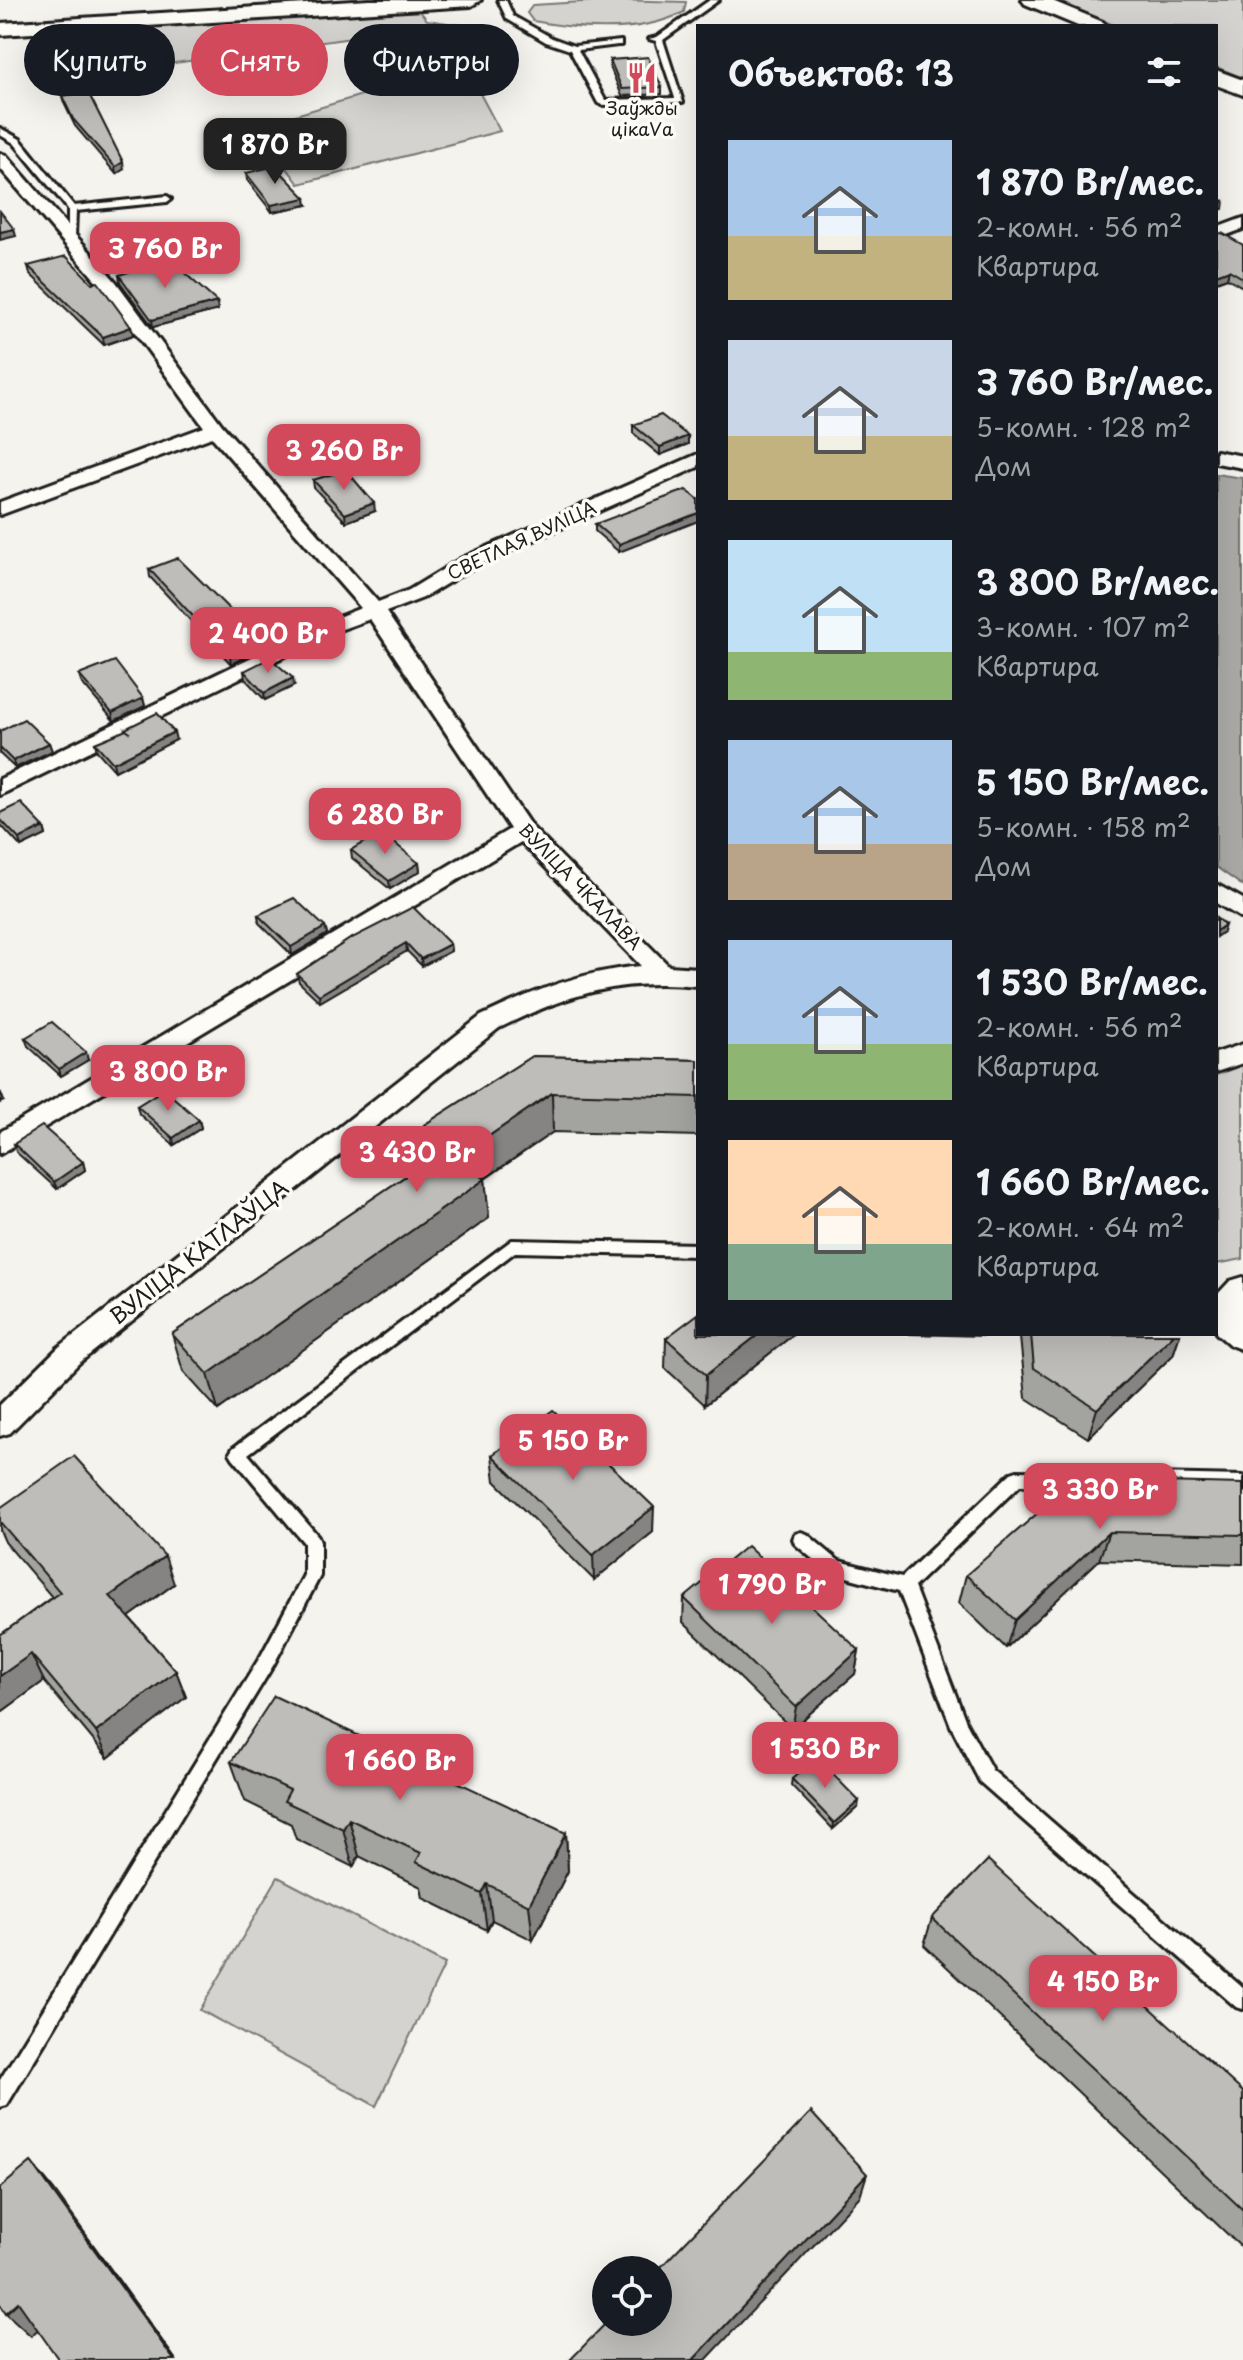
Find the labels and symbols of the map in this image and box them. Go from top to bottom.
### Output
restaurant icon: Заўжды цікаVа [625,61,659,95]
place label: Заўжды цікаVа [606,94,678,142]
pin: 1 870 Br [192,118,358,186]
pin: 3 760 Br [82,222,248,290]
pin: 3 260 Br [261,424,427,492]
street label: СВЕТЛАЯ ВУЛІЦА [442,493,601,586]
pin: 2 400 Br [185,607,351,675]
pin: 6 280 Br [302,788,468,856]
street label: ВУЛІЦА ЧКАЛАВА [513,816,649,956]
pin: 3 800 Br [85,1045,251,1113]
pin: 3 430 Br [334,1126,500,1194]
street label: ВУЛІЦА КАТЛАЎЦА [101,1170,295,1331]
pin: 5 150 Br [490,1414,656,1482]
pin: 3 330 Br [1017,1463,1183,1531]
pin: 1 790 Br [689,1558,855,1626]
pin: 1 530 Br [742,1722,908,1790]
pin: 1 660 Br [317,1734,483,1802]
pin: 4 150 Br [1020,1955,1186,2023]

